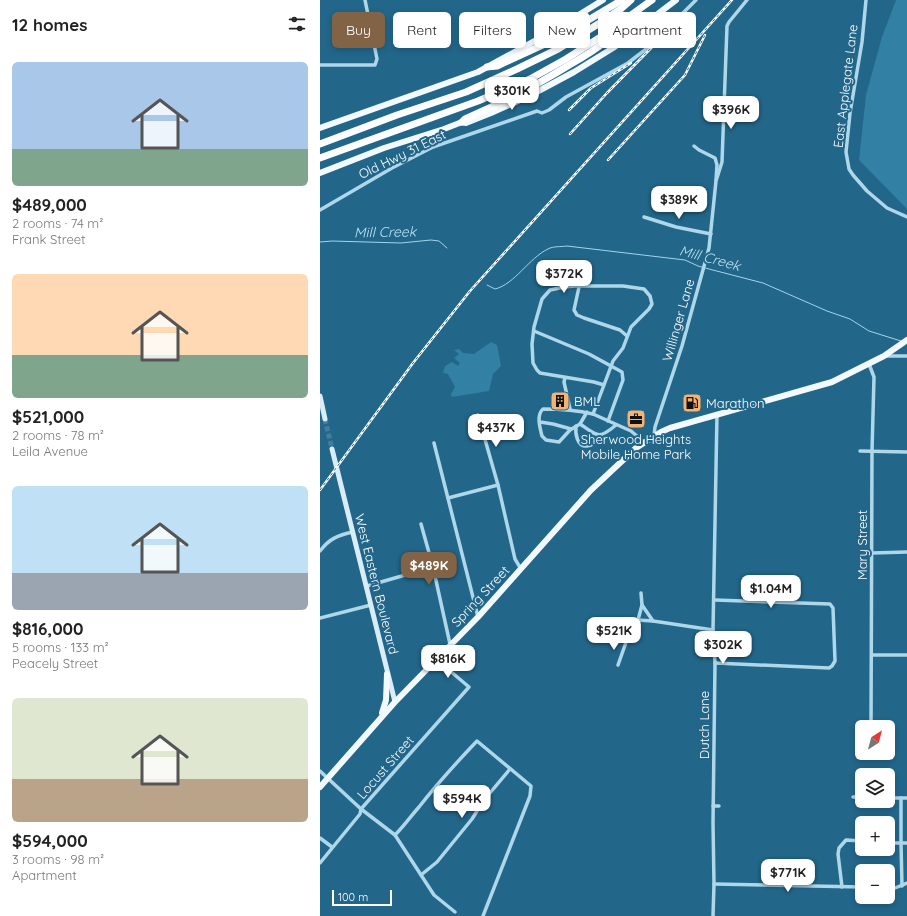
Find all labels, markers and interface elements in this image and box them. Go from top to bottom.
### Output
chip: Buy [332,12,385,48]
chip: Rent [393,12,451,48]
chip: Filters [459,12,526,48]
chip: New [534,12,590,48]
chip: Apartment [598,12,696,48]
icon: filters [286,13,308,35]
text: 12 homes [12,14,88,35]
street label: East Applegate Lane [829,23,861,149]
pin: $301K [484,77,540,111]
text: $301K [494,82,530,98]
icon: home [124,88,196,160]
pin: $396K [703,96,759,130]
text: $396K [712,101,750,117]
street label: Old Hwy 31 East [356,126,448,182]
pin: $389K [651,186,707,220]
text: $389K [660,191,698,207]
text: $489,000 [12,194,87,215]
text: 2 rooms · 74 m² [12,215,103,231]
water label: Mill Creek [354,222,418,242]
text: Frank Street [12,231,86,247]
water label: Mill Creek [678,241,744,275]
pin: $372K [536,260,592,294]
text: $372K [545,265,583,281]
street label: Willinger Lane [659,277,697,363]
icon: home [124,300,196,372]
building icon: BML [549,390,571,412]
fuel station icon: Marathon [681,392,703,414]
place label: BML [574,393,600,409]
place label: Marathon [706,395,765,411]
text: $521,000 [12,406,84,427]
office icon: Sherwood Heights Mobile Home Park [625,408,647,430]
pin: $437K [468,414,524,448]
text: $437K [477,419,515,435]
text: 2 rooms · 78 m² [12,427,104,443]
place label: Sherwood Heights Mobile Home Park [581,431,691,462]
text: Leila Avenue [12,443,88,459]
street label: Mary Street [854,510,870,580]
icon: home [124,512,196,584]
street label: West Eastern Boulevard [352,512,402,656]
pin: $489K [401,552,457,586]
text: $489K [410,557,448,573]
street label: Spring Street [448,562,512,630]
pin: $1.04M [738,575,804,609]
text: $1.04M [750,580,792,596]
pin: $521K [586,617,642,651]
text: $816,000 [12,618,83,639]
text: $521K [596,622,632,638]
pin: $302K [695,631,751,665]
text: $302K [704,636,742,652]
text: 5 rooms · 133 m² [12,639,109,655]
pin: $816K [420,645,476,679]
text: $816K [430,650,466,666]
text: Peacely Street [12,655,98,671]
street label: Dutch Lane [696,691,712,759]
north arrow [855,720,895,760]
map controls [855,720,895,904]
icon: home [124,724,196,796]
street label: Locust Street [353,732,417,802]
button: layers [855,768,895,808]
pin: $594K [434,785,490,819]
text: $594K [443,790,481,806]
button: + [855,816,895,856]
text: $594,000 [12,830,88,851]
text: 3 rooms · 98 m² [12,851,104,867]
pin: $771K [760,859,816,893]
text: $771K [770,864,806,880]
button: − [855,864,895,904]
text: Apartment [12,867,77,883]
scale bar [332,888,392,907]
text: 100 m [338,890,368,904]

